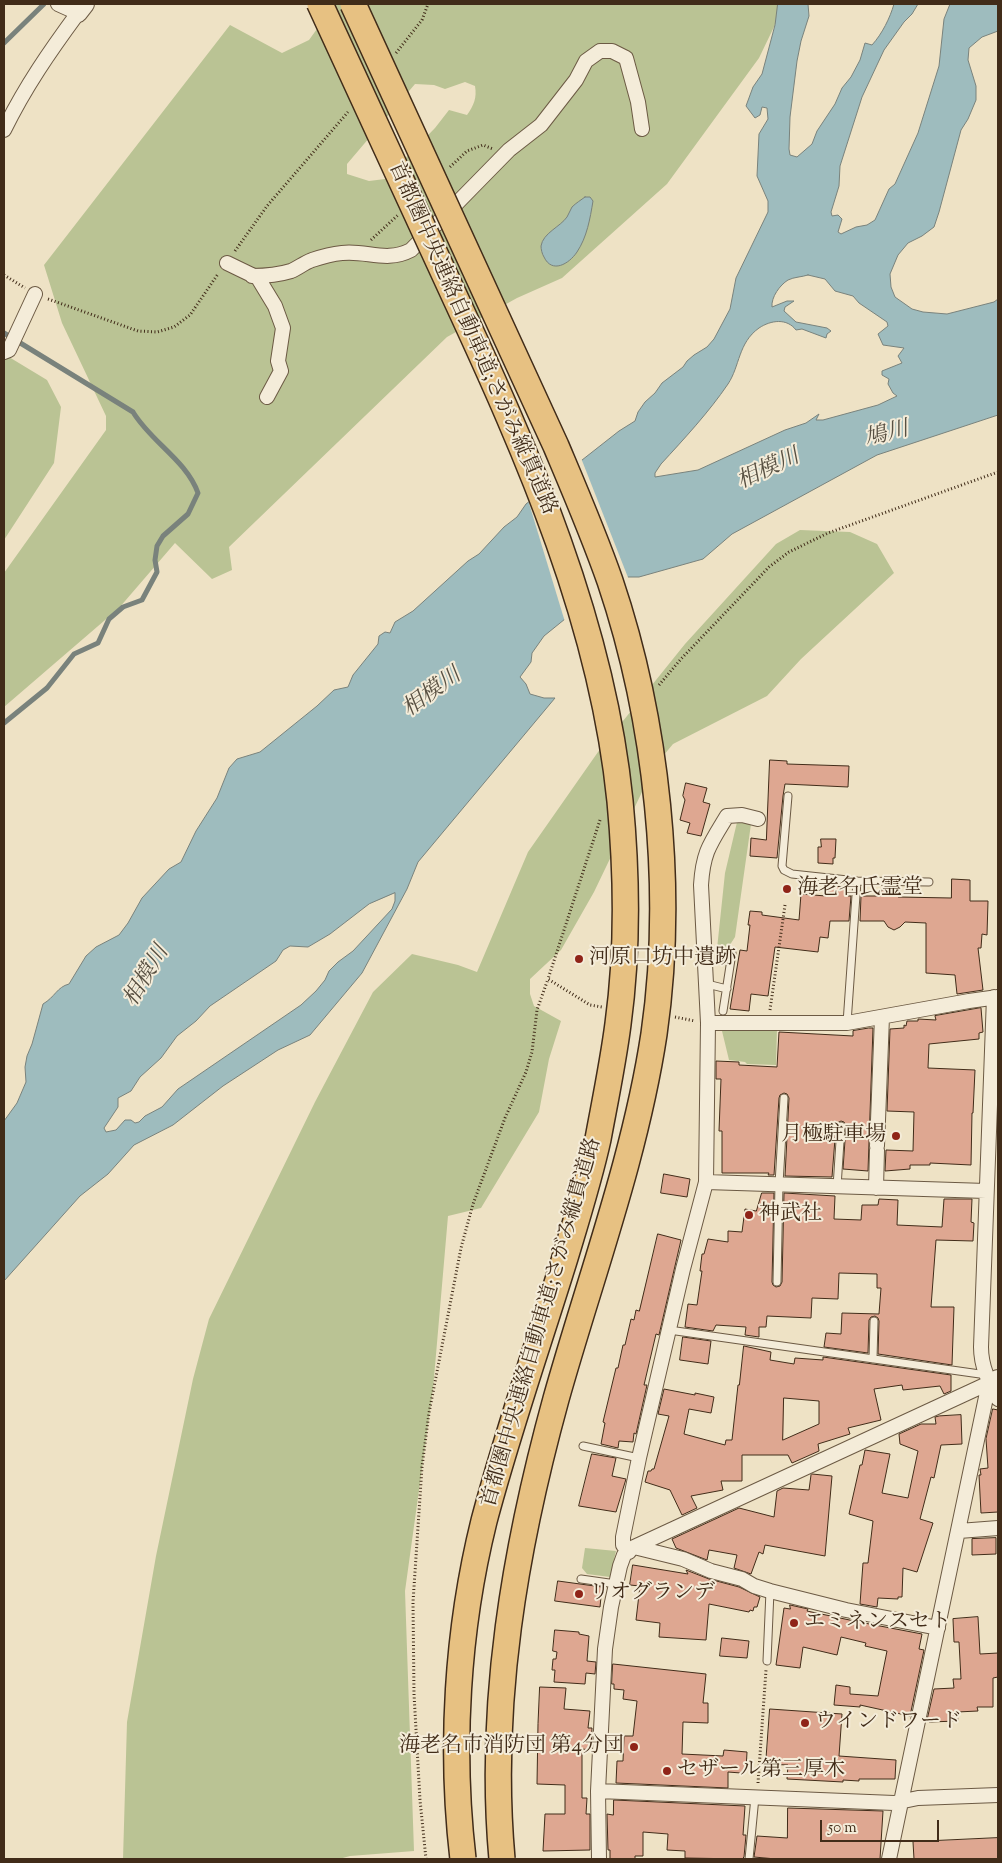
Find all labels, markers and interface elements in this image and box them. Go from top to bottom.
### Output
street label: 首都圏中央連絡自動車道;さがみ縦貫道路 [381,159,561,519]
water label: 鳩川 [862,418,912,454]
water label: 相模川 [734,445,804,497]
water label: 相模川 [399,664,467,724]
place label: 海老名氏霊堂 [797,876,923,902]
marker: 海老名氏霊堂 [781,883,793,895]
water label: 相模川 [120,942,176,1012]
place label: 河原口坊中遺跡 [589,946,736,972]
marker: 河原口坊中遺跡 [573,953,585,965]
place label: 月極駐車場 [781,1123,886,1149]
marker: 月極駐車場 [890,1130,902,1142]
street label: 首都圏中央連絡自動車道;さがみ縦貫道路 [478,1135,608,1511]
place label: 神武社 [759,1202,822,1228]
marker: 神武社 [743,1209,755,1221]
place label: リオグランデ [589,1581,715,1607]
marker: リオグランデ [573,1588,585,1600]
place label: エミネンスセト [804,1610,951,1636]
marker: エミネンスセト [788,1617,800,1629]
place label: ウインドワード [815,1710,962,1736]
marker: ウインドワード [799,1717,811,1729]
place label: 海老名市消防団 第4分団 [399,1734,624,1760]
marker: 海老名市消防団 第4分団 [628,1741,640,1753]
place label: セザール第三厚木 [677,1758,845,1784]
marker: セザール第三厚木 [661,1765,673,1777]
scale bar [822,1810,941,1842]
text: 50 m [828,1818,857,1839]

